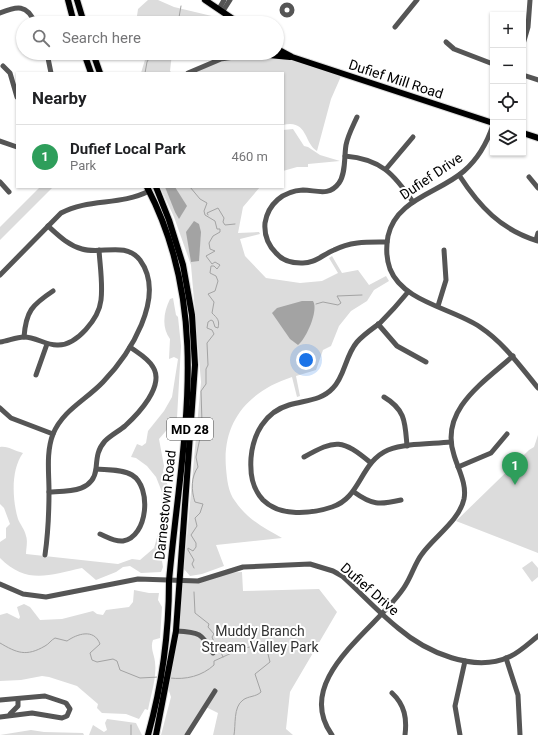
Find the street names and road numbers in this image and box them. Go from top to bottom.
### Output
street label: Dufief Mill Road [347,56,445,102]
street label: Dufief Drive [397,149,465,203]
road number: MD 28 [167,418,213,440]
street label: Darnestown Road [151,449,179,561]
street label: Dufief Drive [338,559,402,619]

